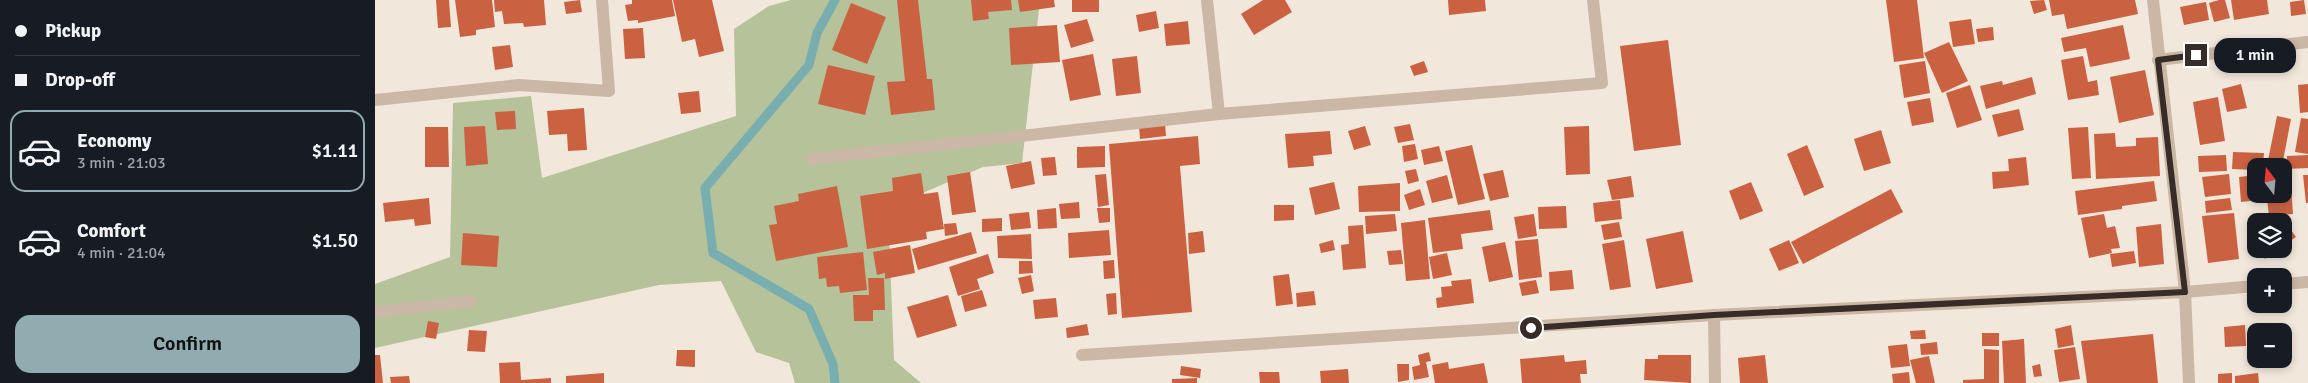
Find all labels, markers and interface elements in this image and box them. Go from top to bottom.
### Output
text: Pickup [45,19,101,43]
callout: 1 min [2213,38,2296,72]
route end [2185,44,2207,66]
text: 1 min [2236,45,2274,65]
text: Drop-off [45,68,115,92]
icon: car [17,129,62,174]
text: Economy [77,129,151,153]
text: $1.11 [312,139,358,163]
text: 3 min · 21:03 [77,153,166,173]
north arrow [2247,158,2293,202]
map controls [2247,158,2292,368]
button: layers [2247,213,2292,258]
icon: car [17,219,62,264]
text: Comfort [77,219,146,243]
text: $1.50 [312,229,358,253]
text: 4 min · 21:04 [77,243,166,263]
button: + [2247,268,2292,313]
button: Confirm [15,315,360,373]
route start [1520,317,1542,339]
button: − [2247,323,2292,368]

